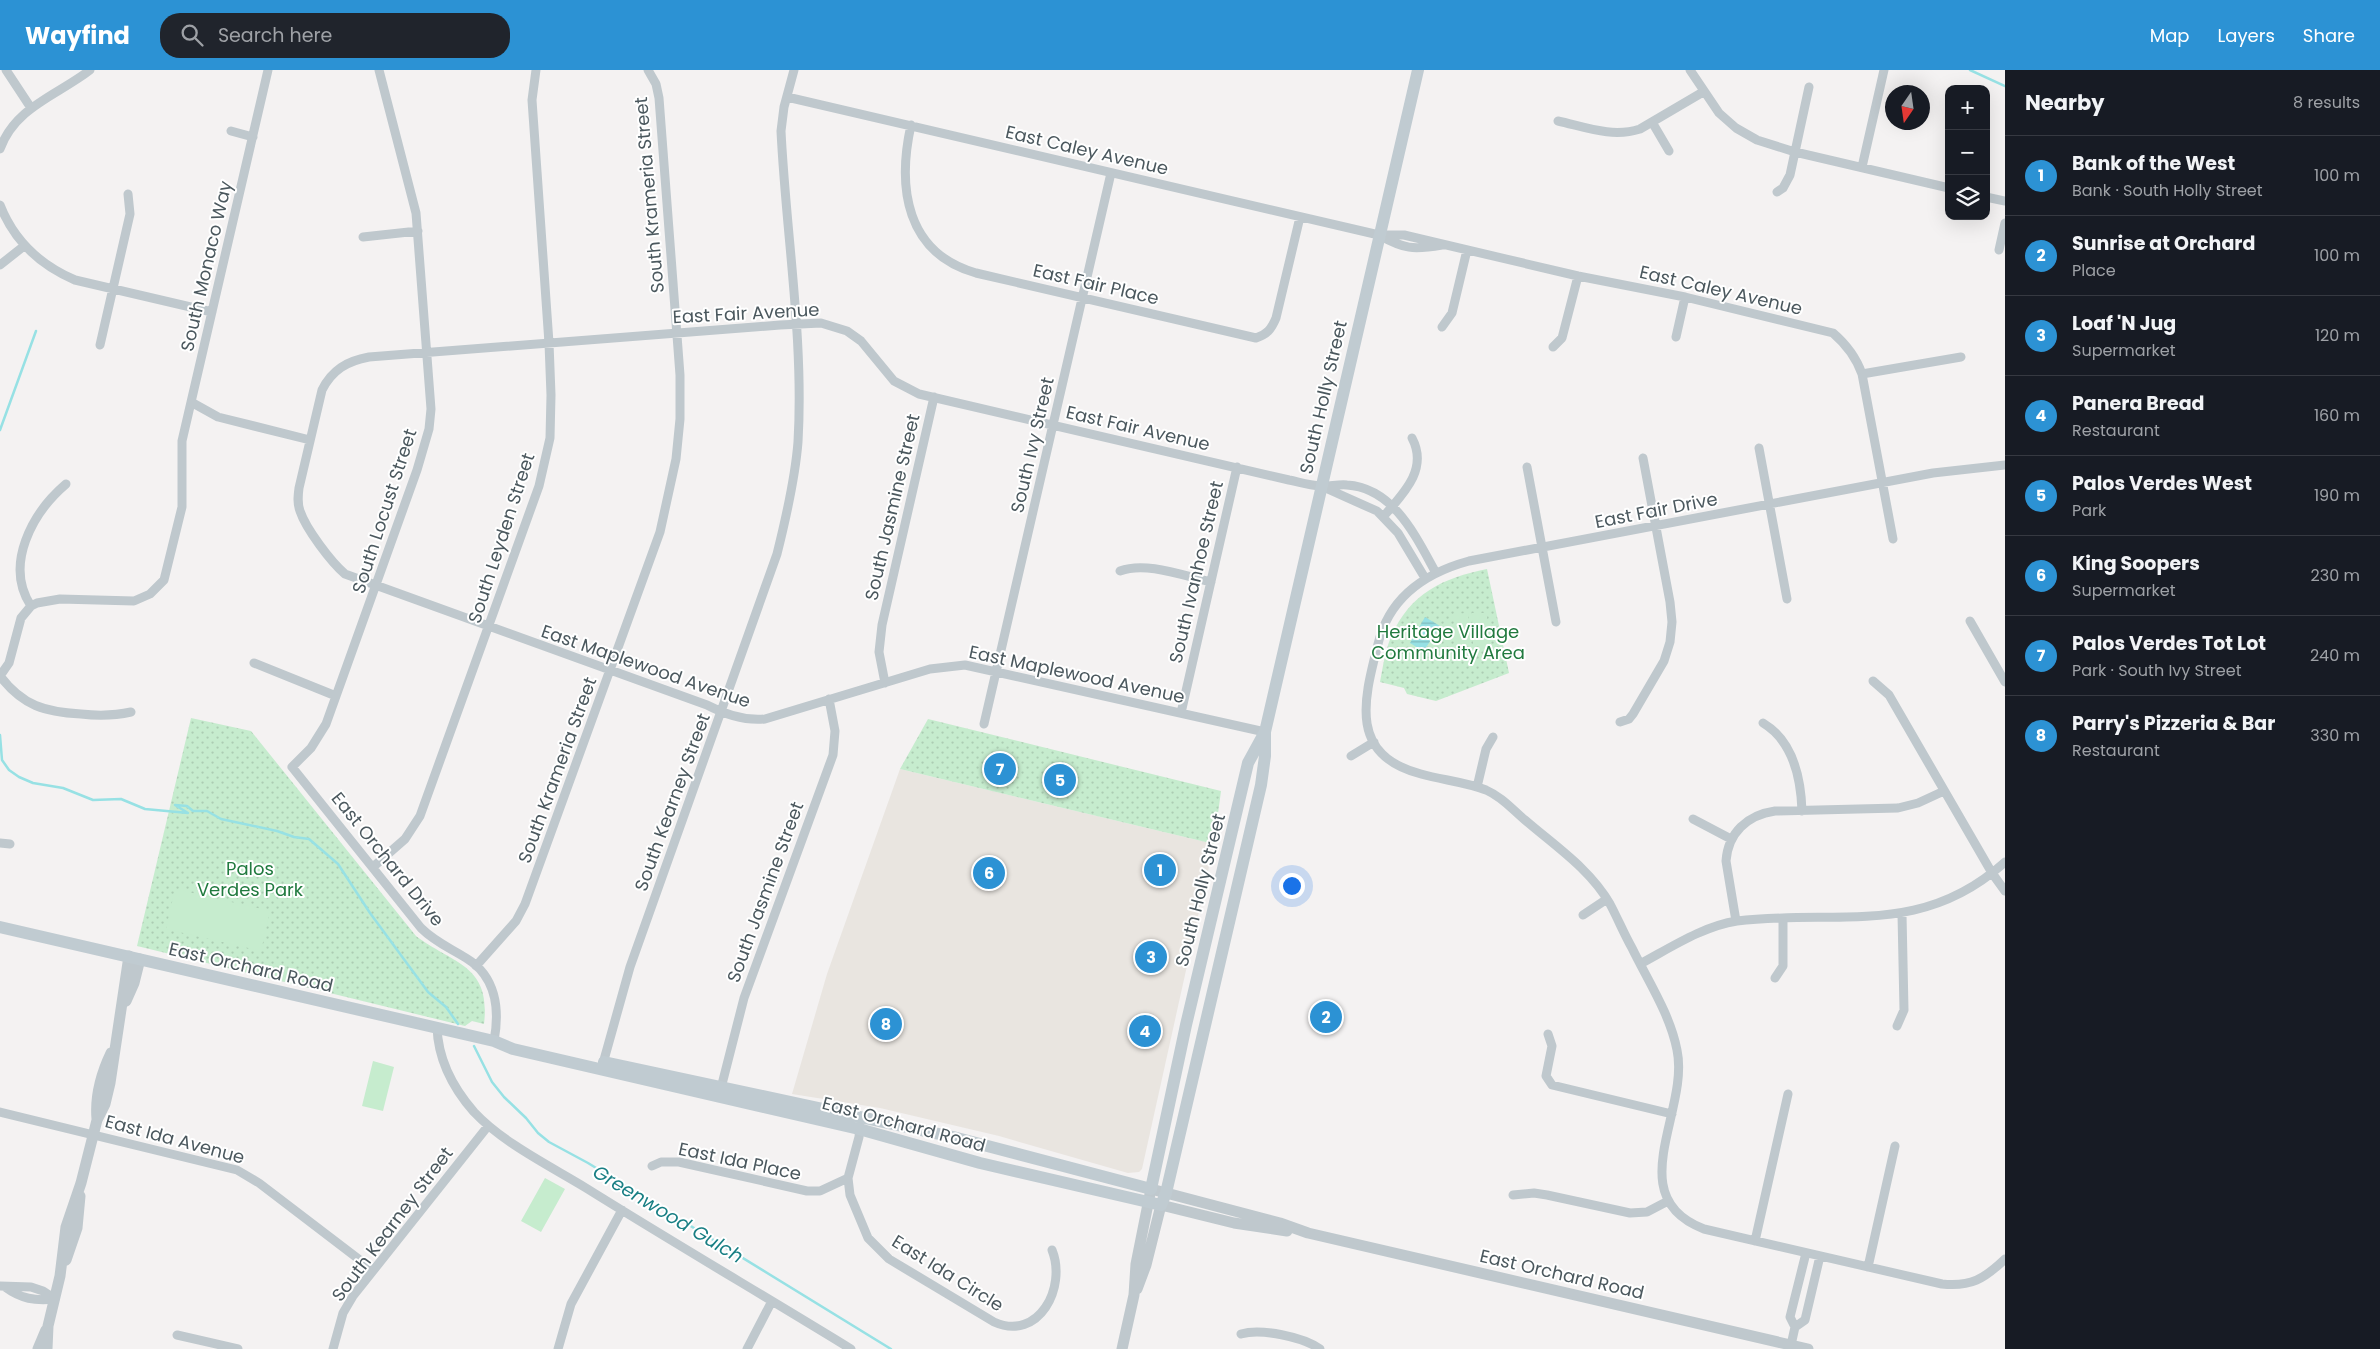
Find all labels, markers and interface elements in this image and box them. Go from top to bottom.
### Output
search box [160,13,510,58]
text: Wayfind [25,19,130,52]
icon: search [178,21,206,49]
text: Search here [218,22,332,49]
text: Map [2150,23,2190,48]
text: Layers [2218,23,2275,48]
text: Share [2303,23,2355,48]
north arrow [1885,85,1930,130]
map controls [1945,85,1990,220]
button: + [1945,85,1990,130]
text: Nearby [2025,88,2105,117]
text: 8 results [2293,91,2360,114]
street label: South Krameria Street [628,96,670,294]
street label: East Caley Avenue [1003,119,1171,181]
button: − [1945,130,1990,175]
text: Bank of the West [2072,150,2235,177]
text: 1 [2038,164,2044,187]
text: 100 m [2314,164,2360,187]
button: layers [1945,175,1990,220]
street label: South Monaco Way [174,178,238,354]
text: Bank · South Holly Street [2072,179,2263,202]
text: Sunrise at Orchard [2072,230,2255,257]
text: 2 [2036,244,2046,267]
text: 100 m [2314,244,2360,267]
street label: East Fair Place [1031,257,1161,311]
street label: East Caley Avenue [1637,259,1805,321]
text: Place [2072,259,2116,282]
street label: East Fair Avenue [672,297,820,329]
text: Loaf 'N Jug [2072,310,2176,337]
street label: South Holly Street [1293,318,1353,476]
text: 3 [2036,324,2046,347]
text: 120 m [2315,324,2360,347]
text: Supermarket [2072,339,2176,362]
street label: South Ivy Street [1004,375,1060,515]
text: Panera Bread [2072,390,2205,417]
street label: East Fair Avenue [1064,399,1212,457]
text: 4 [2036,404,2046,427]
text: 160 m [2314,404,2360,427]
street label: South Jasmine Street [858,411,926,603]
text: Restaurant [2072,419,2160,442]
street label: South Locust Street [346,425,422,597]
street label: South Leyden Street [462,450,540,626]
text: Palos Verdes West [2072,470,2252,497]
street label: South Ivanhoe Street [1163,478,1229,666]
text: 5 [2036,484,2046,507]
text: 190 m [2314,484,2360,507]
street label: East Fair Drive [1593,486,1719,534]
text: Park [2072,499,2106,522]
text: King Soopers [2072,550,2200,577]
text: 6 [2036,564,2046,587]
text: 230 m [2311,564,2360,587]
text: Supermarket [2072,579,2176,602]
street label: East Maplewood Avenue [538,618,754,714]
park label: Heritage Village Community Area [1371,619,1525,665]
text: Palos Verdes Tot Lot [2072,630,2266,657]
street label: East Maplewood Avenue [967,639,1187,709]
text: 7 [2037,644,2045,667]
text: 240 m [2310,644,2360,667]
text: Park · South Ivy Street [2072,659,2241,682]
street label: South Krameria Street [512,673,602,867]
street label: South Kearney Street [628,710,716,894]
text: Parry's Pizzeria & Bar [2072,710,2275,737]
text: 8 [2036,724,2046,747]
text: 330 m [2310,724,2360,747]
text: Restaurant [2072,739,2160,762]
pin: 7 [984,750,1016,788]
pin: 5 [1044,761,1076,799]
street label: East Orchard Drive [326,786,450,932]
street label: South Jasmine Street [721,798,809,986]
street label: South Holly Street [1169,811,1231,969]
pin: 1 [1144,851,1176,889]
pin: 6 [973,854,1005,892]
park label: Palos Verdes Park [197,856,304,902]
your location [1279,873,1305,899]
street label: East Orchard Road [166,936,336,998]
pin: 3 [1135,938,1167,976]
pin: 2 [1310,998,1342,1036]
pin: 8 [870,1005,902,1043]
pin: 4 [1129,1012,1161,1050]
street label: East Orchard Road [820,1090,988,1158]
street label: East Ida Avenue [103,1108,247,1170]
street label: East Ida Place [676,1136,804,1186]
street label: South Kearney Street [326,1142,458,1306]
water label: Greenwood Gulch [588,1158,748,1270]
street label: East Ida Circle [887,1229,1009,1317]
street label: East Orchard Road [1477,1243,1647,1305]

